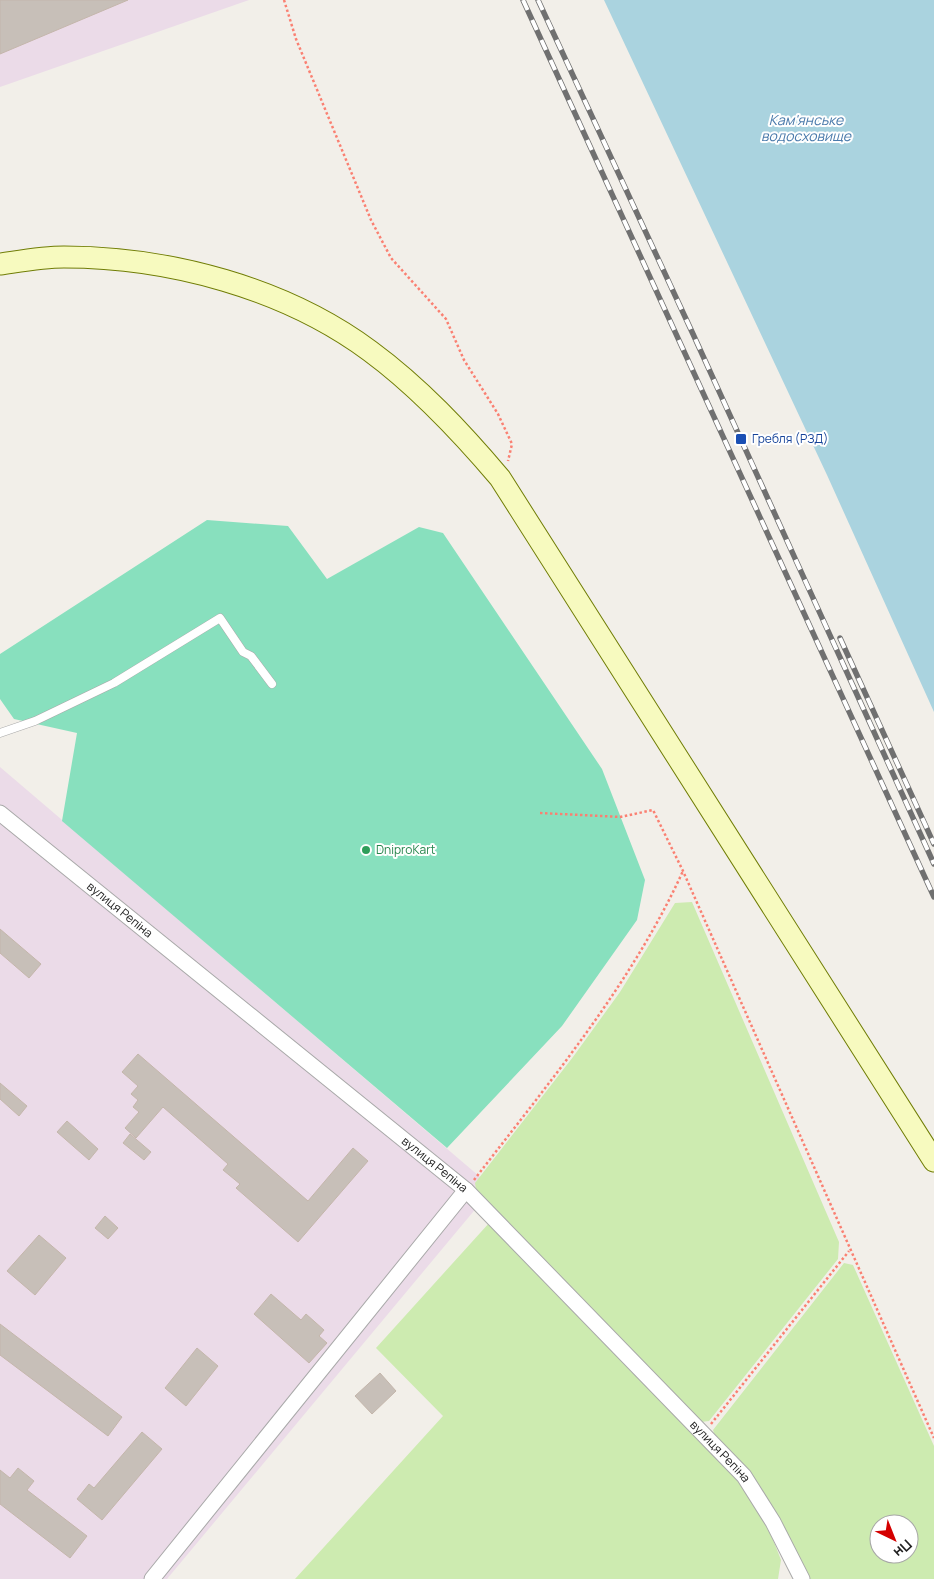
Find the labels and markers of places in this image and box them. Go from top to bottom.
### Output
place label: Гребля (РЗД) [752,430,828,447]
marker: Гребля (РЗД) [734,432,748,446]
place label: DniproKart [376,841,436,858]
marker: DniproKart [360,844,372,856]

